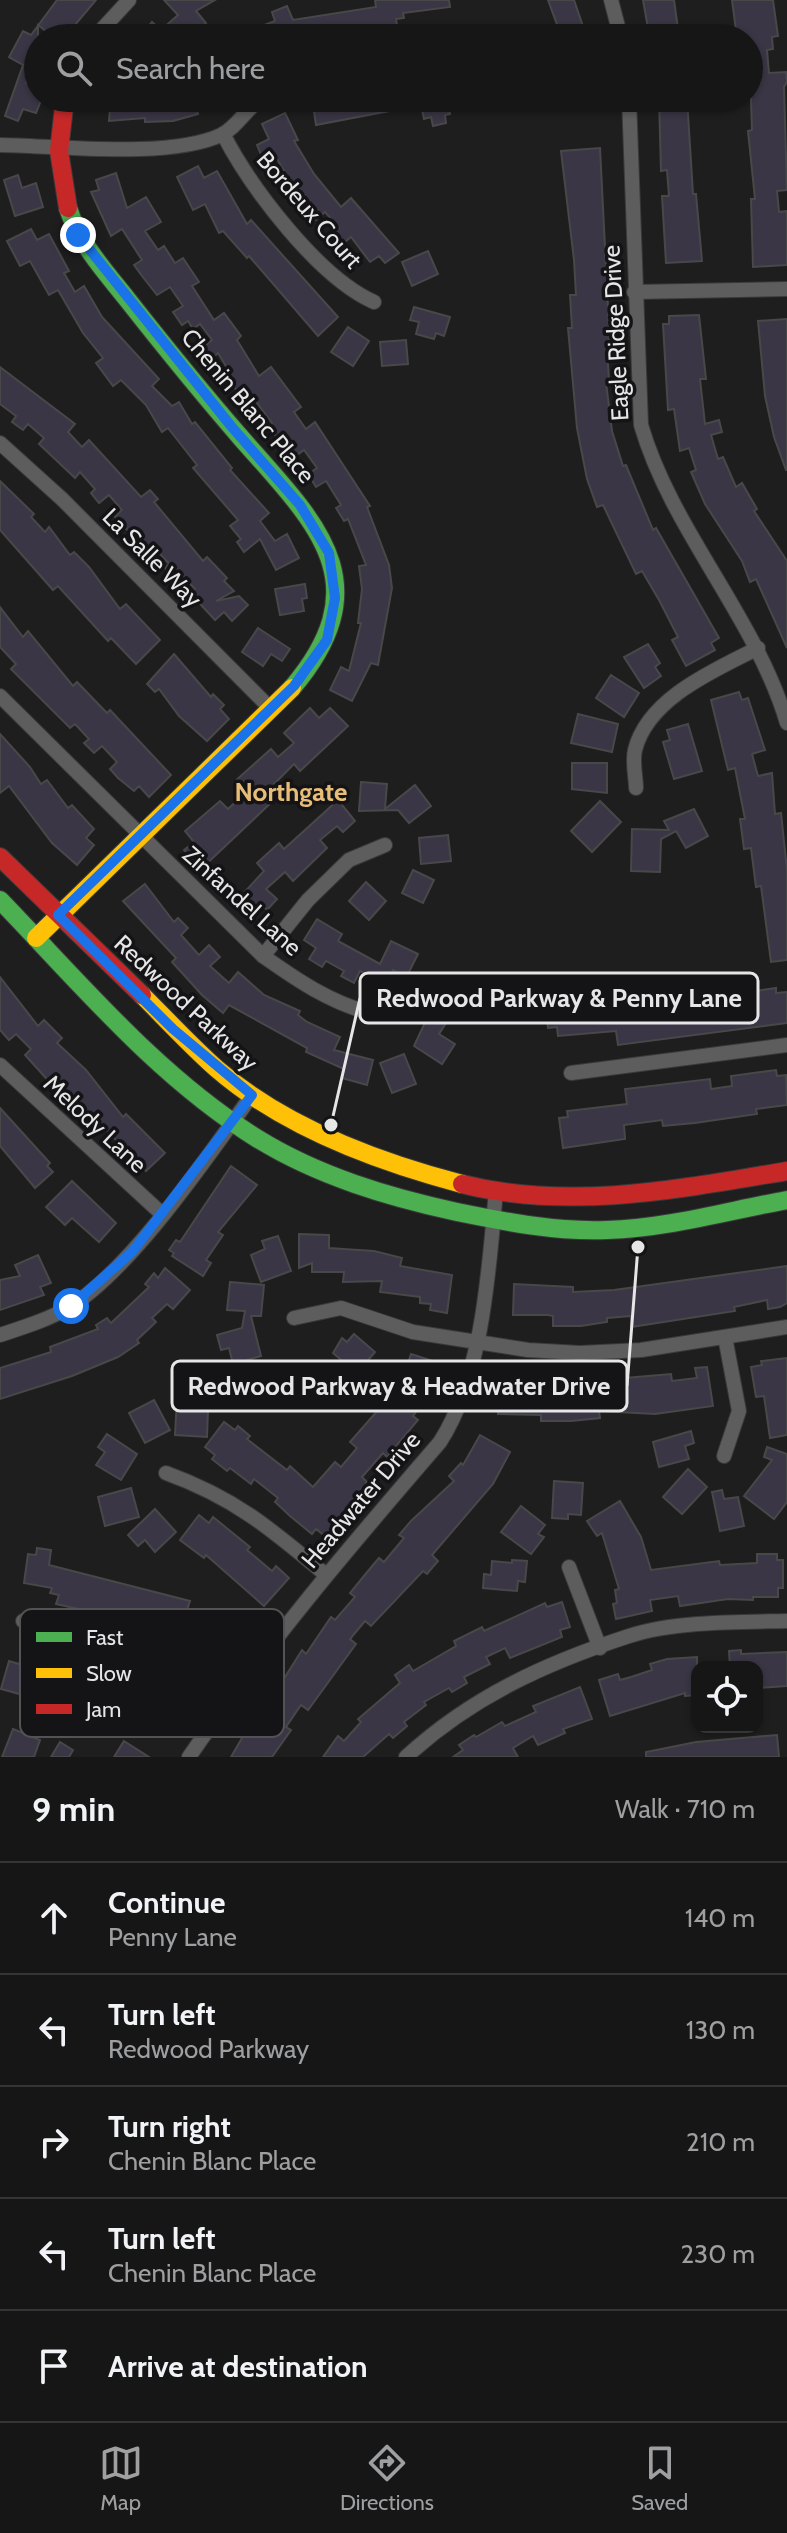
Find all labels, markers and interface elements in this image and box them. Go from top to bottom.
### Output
search box [24,24,763,112]
icon: search [52,46,96,90]
text: Search here [116,50,265,87]
street label: Bordeux Court [251,145,368,274]
route end [60,217,96,253]
street label: Eagle Ridge Drive [596,244,635,422]
street label: Chenin Blanc Place [175,323,321,489]
street label: La Salle Way [97,502,208,613]
district label: Northgate [235,776,347,808]
street label: Zinfandel Lane [177,840,308,962]
street label: Redwood Parkway [109,929,264,1077]
callout: Redwood Parkway & Penny Lane [360,973,758,1023]
text: Redwood Parkway & Penny Lane [376,982,742,1014]
street label: Melody Lane [38,1069,153,1179]
route start [53,1288,89,1324]
callout: Redwood Parkway & Headwater Drive [172,1361,627,1411]
text: Redwood Parkway & Headwater Drive [188,1370,610,1402]
street label: Headwater Drive [295,1425,426,1574]
legend [20,1609,284,1737]
text: Fast [86,1624,124,1651]
text: Slow [86,1660,132,1687]
map controls [691,1661,763,1733]
button: locate [691,1661,763,1733]
text: Jam [85,1696,121,1723]
text: 9 min [32,1788,115,1830]
text: Walk · 710 m [615,1793,755,1825]
text: Continue [108,1884,225,1921]
icon: ahead [32,1896,76,1940]
text: 140 m [685,1902,755,1934]
text: Penny Lane [108,1921,237,1953]
text: Turn left [108,1996,216,2033]
icon: left [32,2008,76,2052]
text: 130 m [686,2014,755,2046]
text: Redwood Parkway [108,2033,309,2065]
text: Turn right [108,2108,231,2145]
icon: right [32,2120,76,2164]
text: 210 m [686,2126,755,2158]
text: Chenin Blanc Place [108,2145,316,2177]
text: Turn left [108,2220,216,2257]
icon: left [32,2232,76,2276]
text: 230 m [681,2238,755,2270]
text: Chenin Blanc Place [108,2257,316,2289]
icon: arrive [32,2344,76,2388]
text: Arrive at destination [108,2348,368,2385]
tab: Map [99,2441,143,2516]
tab: Directions [340,2441,434,2516]
tab: Saved [631,2441,688,2516]

